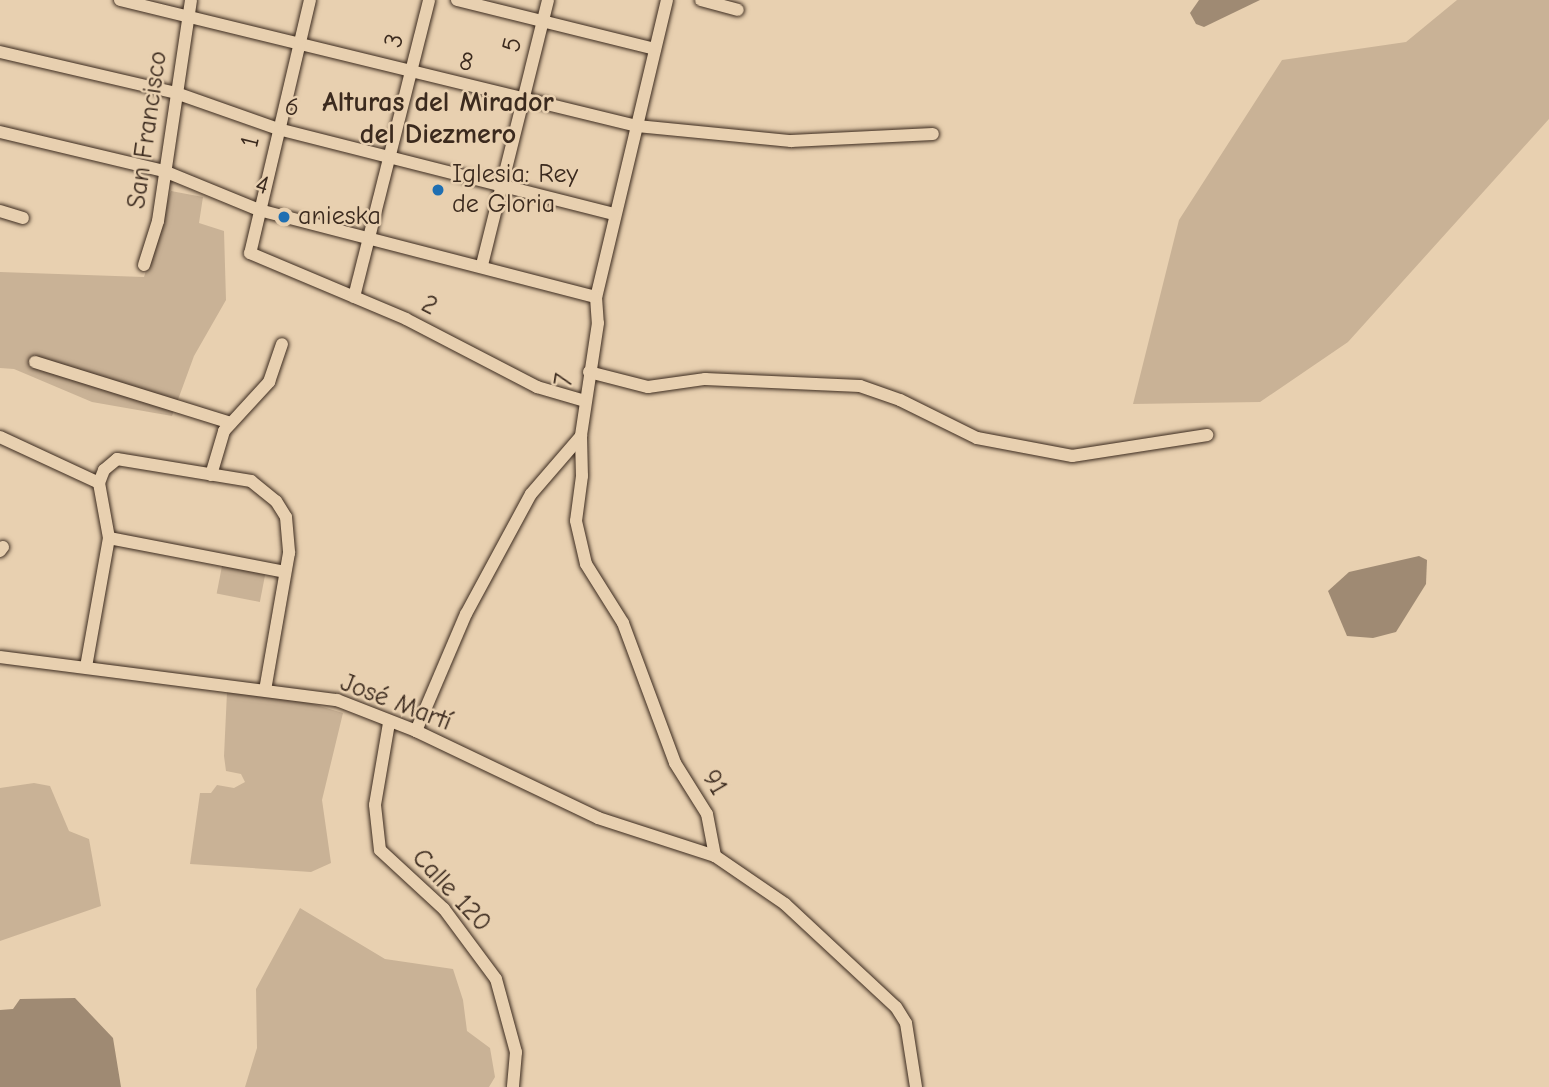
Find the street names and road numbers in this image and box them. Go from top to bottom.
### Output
street label: 3 [378,31,412,51]
street label: 5 [496,34,530,56]
street label: 8 [456,46,476,80]
street label: San Francisco [121,49,175,211]
street label: 6 [281,91,303,125]
street label: 1 [235,133,267,151]
street label: 4 [252,169,272,203]
street label: 2 [416,289,442,323]
street label: 7 [549,371,581,389]
street label: José Martí [336,668,456,738]
street label: 91 [694,765,734,801]
street label: Calle 120 [405,843,497,939]

